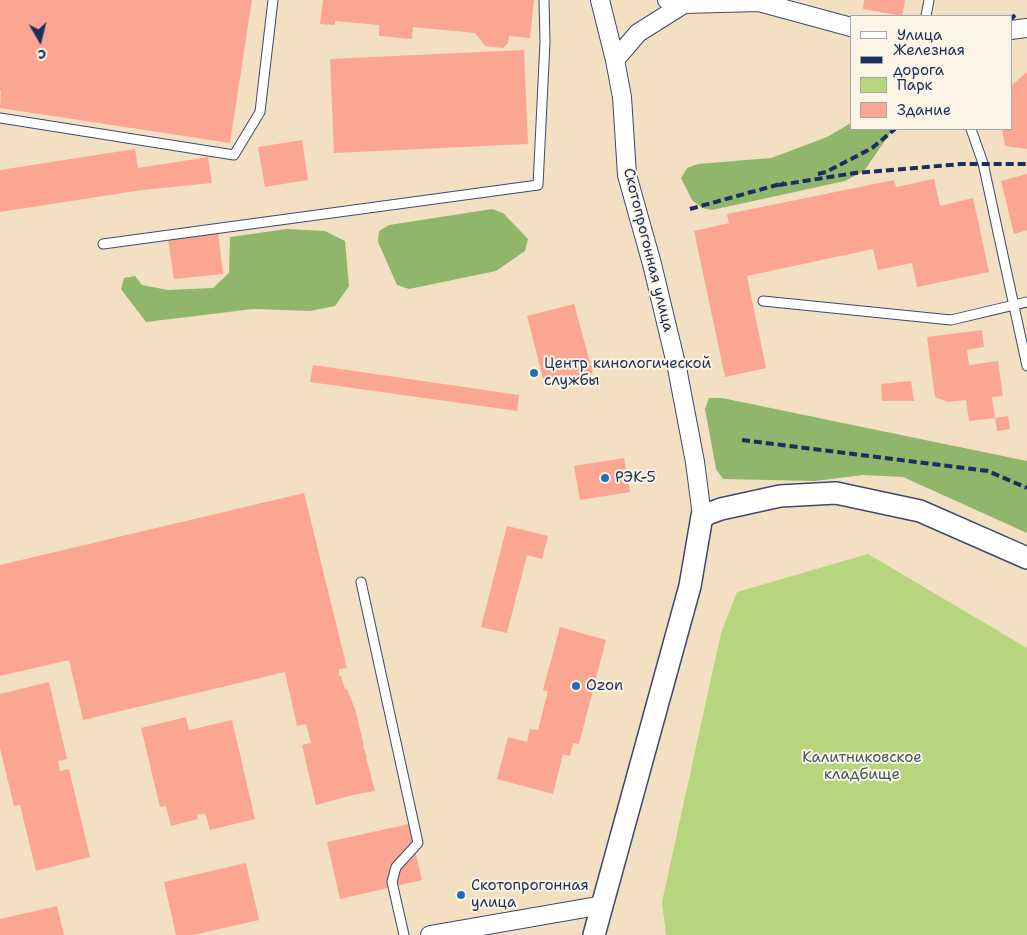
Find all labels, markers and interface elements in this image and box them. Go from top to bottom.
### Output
north arrow [15,15,65,65]
legend [850,15,1012,130]
text: Улица [897,25,942,45]
text: Железная дорога [893,40,965,80]
text: С [37,45,48,64]
text: Парк [897,75,933,95]
text: Здание [897,100,951,120]
street label: Скотопрогонная улица [619,166,677,334]
place label: Центр кинологической службы [544,355,711,390]
marker: Центр кинологической службы [528,367,540,379]
place label: РЭК-5 [615,469,656,487]
marker: РЭК-5 [599,472,611,484]
place label: Ozon [586,677,623,695]
marker: Ozon [570,680,582,692]
park label: Калитниковское кладбище [802,749,922,784]
place label: Скотопрогонная улица [471,877,589,912]
marker: Скотопрогонная улица [455,889,467,901]

